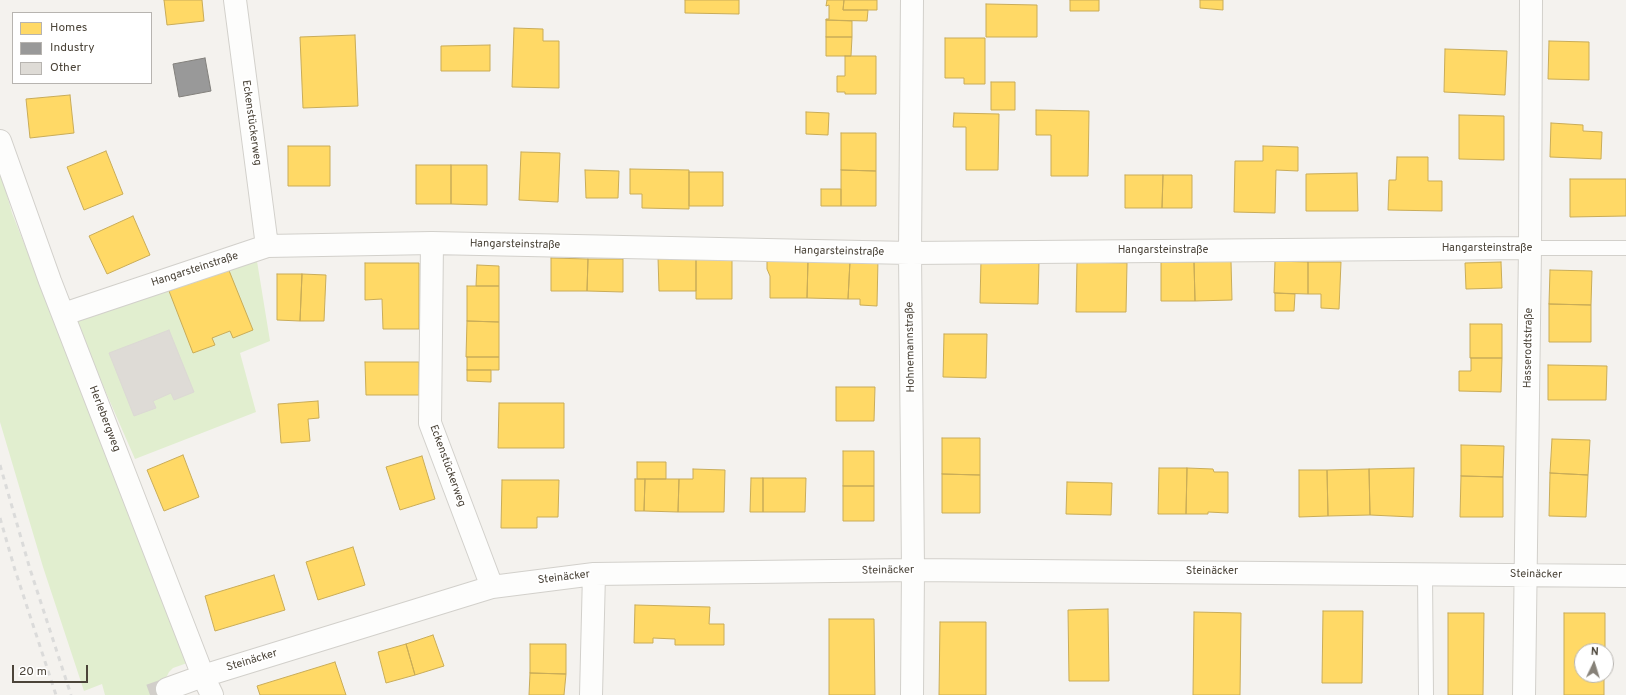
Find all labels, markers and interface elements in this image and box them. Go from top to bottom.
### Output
legend [12,12,152,84]
text: Homes [50,20,87,36]
text: Industry [50,40,95,56]
text: Other [50,60,81,76]
street label: Eckenstückerweg [238,79,264,167]
street label: Hangarsteinstraße [470,238,560,252]
street label: Hangarsteinstraße [1442,242,1532,256]
street label: Hangarsteinstraße [1118,244,1208,258]
street label: Hangarsteinstraße [794,245,884,259]
street label: Hangarsteinstraße [150,250,240,290]
street label: Hohnemannstraße [904,301,918,393]
street label: Hasserodtstraße [1522,308,1536,388]
street label: Herlebergweg [85,384,123,454]
street label: Eckenstückerweg [426,423,468,509]
street label: Steinäcker [862,564,914,578]
street label: Steinäcker [1186,565,1238,579]
street label: Steinäcker [537,568,591,588]
street label: Steinäcker [1510,568,1562,582]
north arrow [1574,643,1614,683]
text: N [1590,645,1599,659]
street label: Steinäcker [225,647,279,675]
scale bar [14,657,90,683]
text: 20 m [19,664,47,680]

